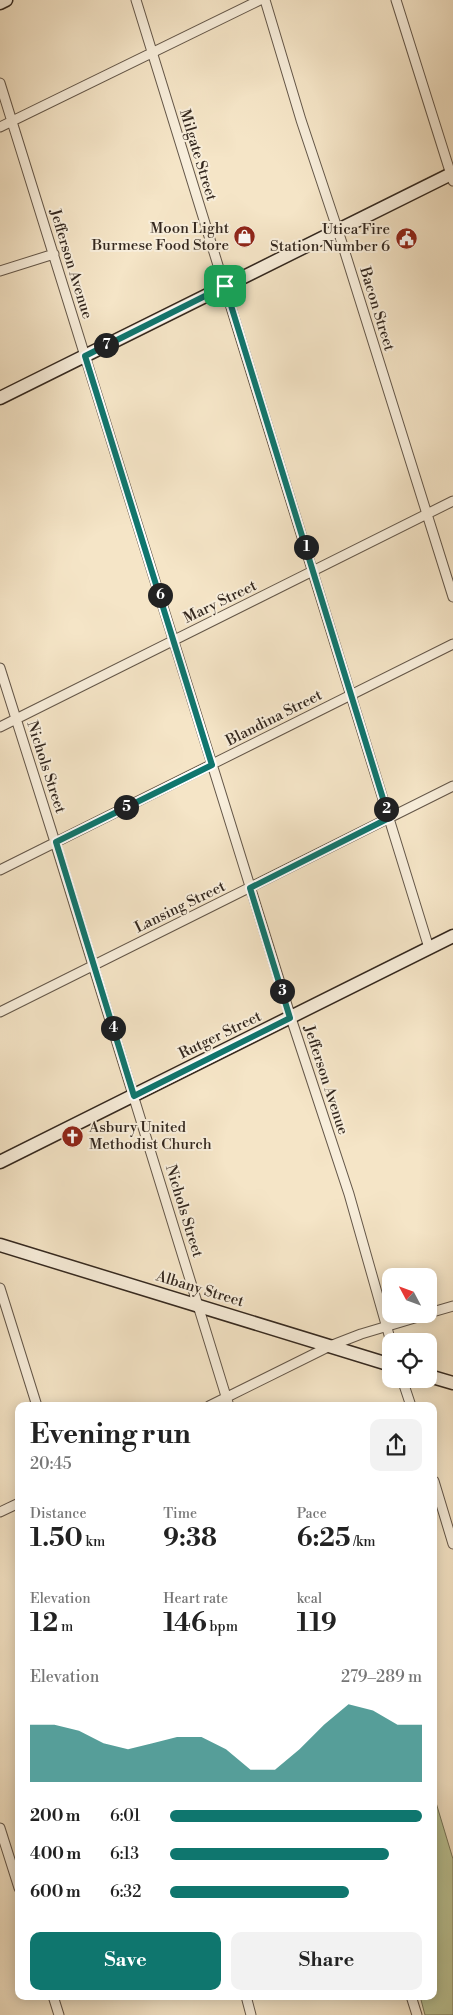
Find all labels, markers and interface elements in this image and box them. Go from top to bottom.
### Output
street label: Milgate Street [175,107,221,204]
street label: Jefferson Avenue [45,206,97,321]
place label: Moon Light Burmese Food Store [91,219,230,255]
place label: Utica Fire Station Number 6 [270,220,390,256]
shop icon: Moon Light Burmese Food Store [233,225,257,249]
public building icon: Utica Fire Station Number 6 [394,226,418,250]
street label: Bacon Street [355,264,399,354]
pin [204,265,246,307]
icon: arrive [211,272,239,300]
pin: 7 [94,332,118,358]
text: 7 [102,336,111,354]
pin: 1 [294,534,318,560]
text: 1 [303,538,310,556]
street label: Mary Street [180,576,260,628]
pin: 6 [148,582,172,608]
text: 6 [156,586,165,604]
street label: Blandina Street [222,685,326,751]
street label: Nichols Street [22,719,70,816]
pin: 5 [114,794,138,820]
pin: 2 [374,796,398,822]
text: 5 [122,798,131,816]
text: 2 [382,800,391,818]
street label: Lansing Street [132,877,229,937]
pin: 3 [270,978,294,1004]
text: 3 [278,982,287,1000]
street label: Rutger Street [176,1006,265,1063]
pin: 4 [100,1016,126,1040]
text: 4 [109,1019,118,1037]
street label: Jefferson Avenue [299,1022,353,1137]
place label: Asbury United Methodist Church [88,1118,212,1154]
church icon: Asbury United Methodist Church [61,1124,85,1148]
street label: Nichols Street [161,1162,207,1260]
street label: Albany Street [153,1266,247,1312]
north arrow [382,1268,438,1322]
map controls [382,1268,437,1388]
button: locate [382,1333,437,1388]
text: Evening run [30,1417,191,1452]
button: share [370,1419,422,1471]
text: 20:45 [30,1454,72,1474]
text: Distance [30,1505,87,1523]
text: Time [163,1505,197,1523]
text: Pace [297,1505,327,1523]
text: 1.50 [30,1523,83,1554]
text: 9:38 [163,1523,217,1554]
text: 6:25 [297,1523,350,1554]
text: km [83,1533,105,1551]
text: /km [350,1533,376,1551]
text: Elevation [30,1590,91,1608]
text: Heart rate [163,1590,228,1608]
text: kcal [297,1590,322,1608]
text: 12 [30,1608,58,1639]
text: 146 [163,1608,207,1639]
text: 119 [297,1608,337,1639]
text: m [58,1618,73,1636]
text: bpm [207,1618,238,1636]
text: Elevation [30,1667,99,1687]
text: 279–289 m [341,1667,422,1687]
text: 200 m [30,1806,80,1826]
text: 6:01 [110,1806,140,1826]
text: 400 m [30,1844,81,1864]
text: 6:13 [110,1844,139,1864]
text: 600 m [30,1882,80,1902]
text: 6:32 [110,1882,141,1902]
button: Save [30,1932,221,1990]
button: Share [231,1932,422,1990]

